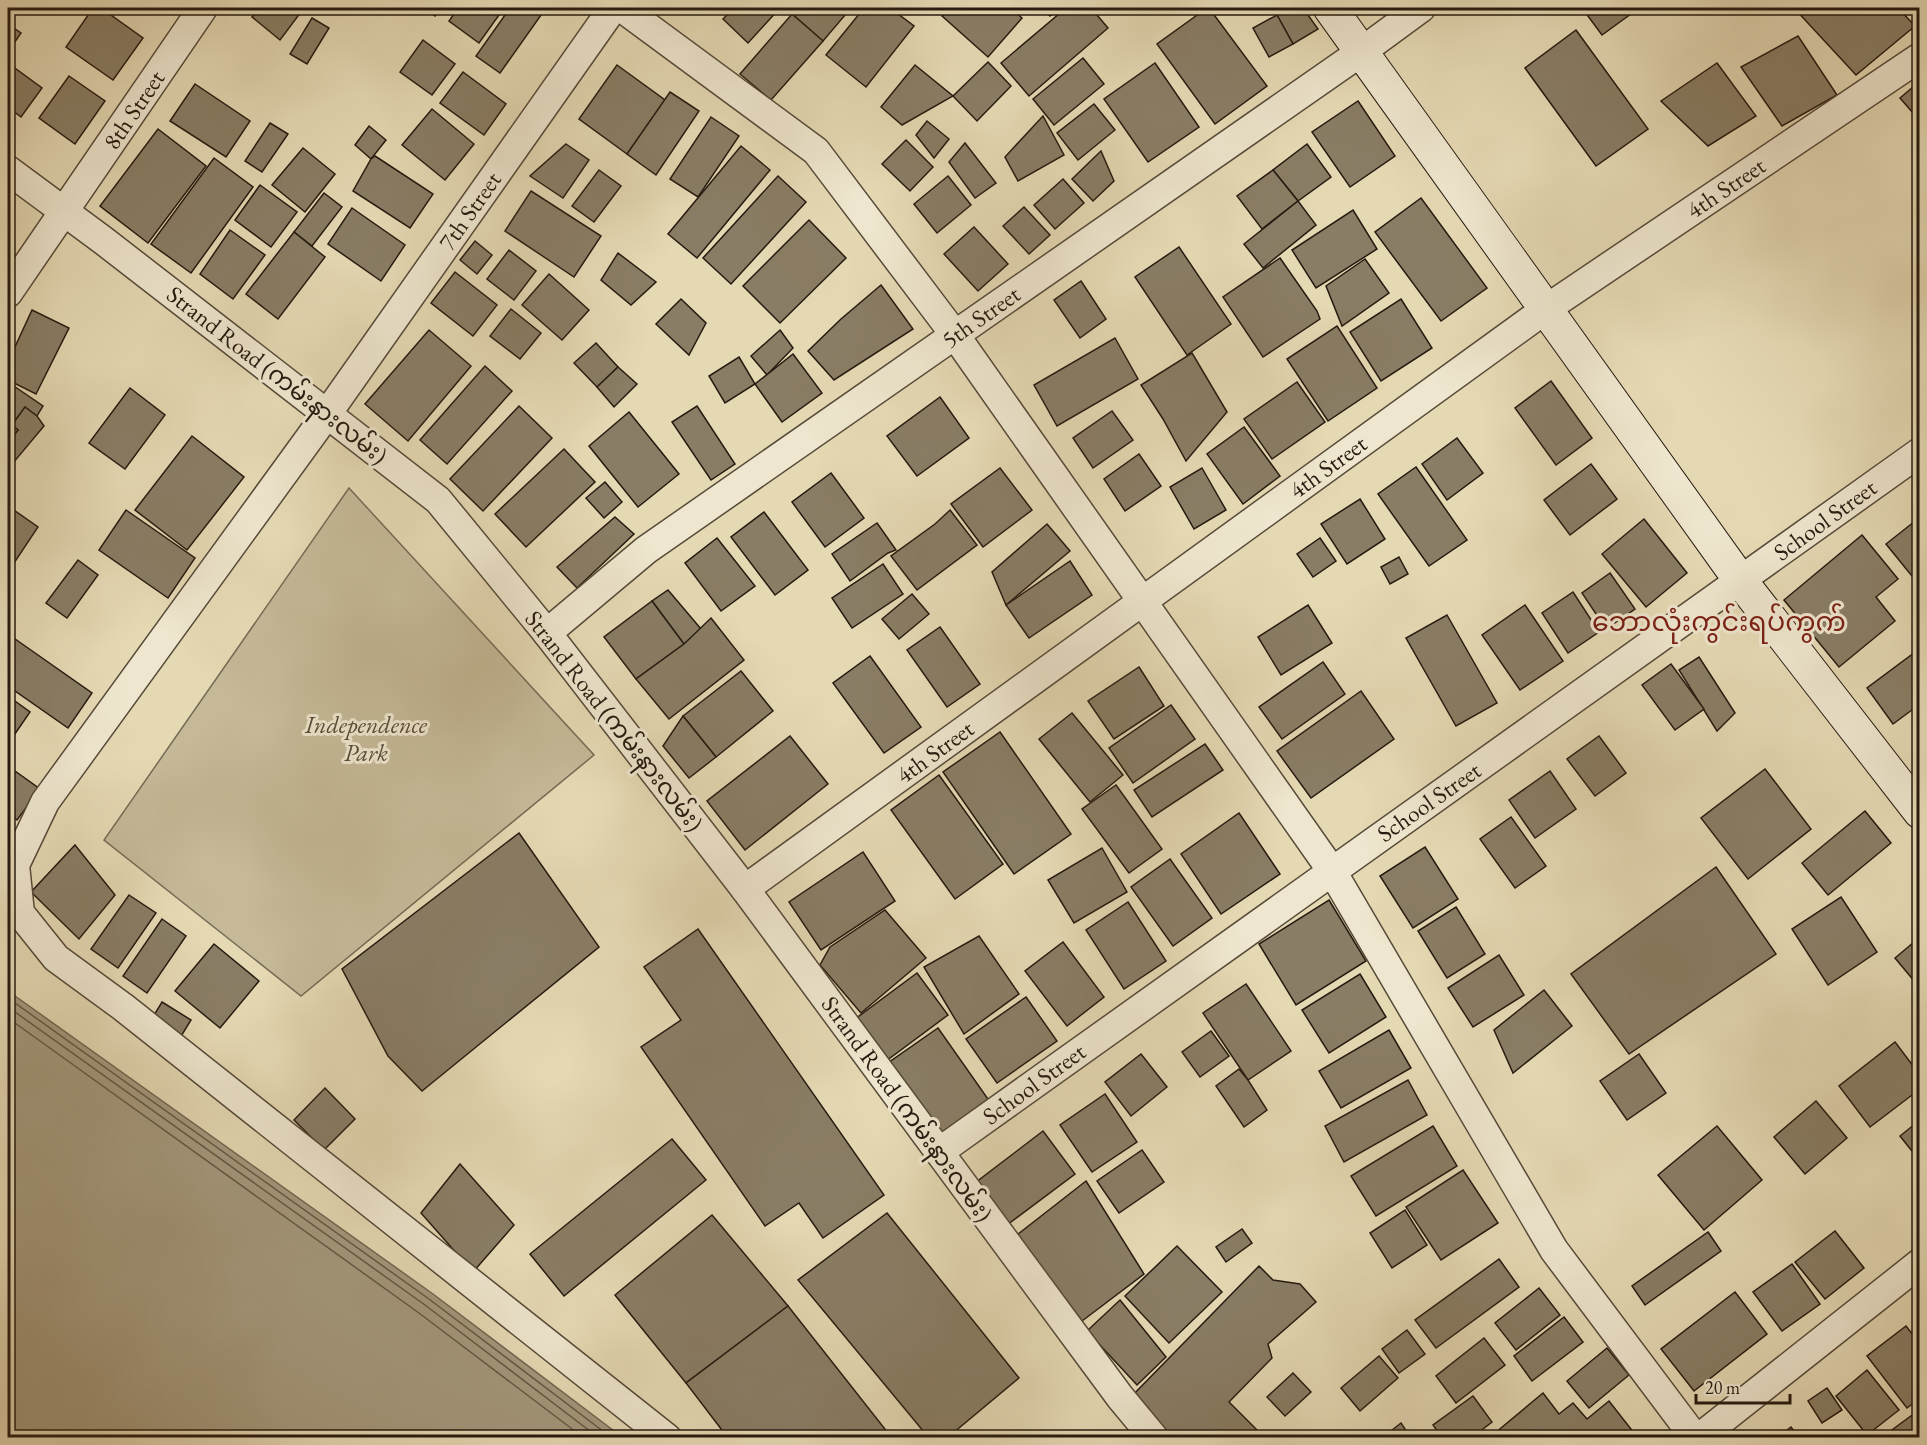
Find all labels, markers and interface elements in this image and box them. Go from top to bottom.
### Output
street label: 8th Street [96,64,172,155]
street label: 4th Street [1680,150,1772,225]
street label: 7th Street [431,165,508,256]
street label: 5th Street [935,278,1026,355]
street label: Strand Road (ကမ်းနားလမ်း) [158,279,394,474]
street label: 4th Street [1283,428,1373,505]
street label: School Street [1767,472,1883,567]
district label: ဘောလုံးကွင်းရပ်ကွက် [1592,603,1846,644]
street label: Strand Road (ကမ်းနားလမ်း) [515,604,710,840]
park label: Independence Park [304,709,428,768]
street label: 4th Street [890,713,980,790]
street label: School Street [1371,754,1487,849]
street label: Strand Road (ကမ်းနားလမ်း) [812,990,1000,1230]
street label: School Street [976,1036,1092,1131]
scale bar [1696,1367,1790,1405]
text: 20 m [1705,1376,1740,1399]

